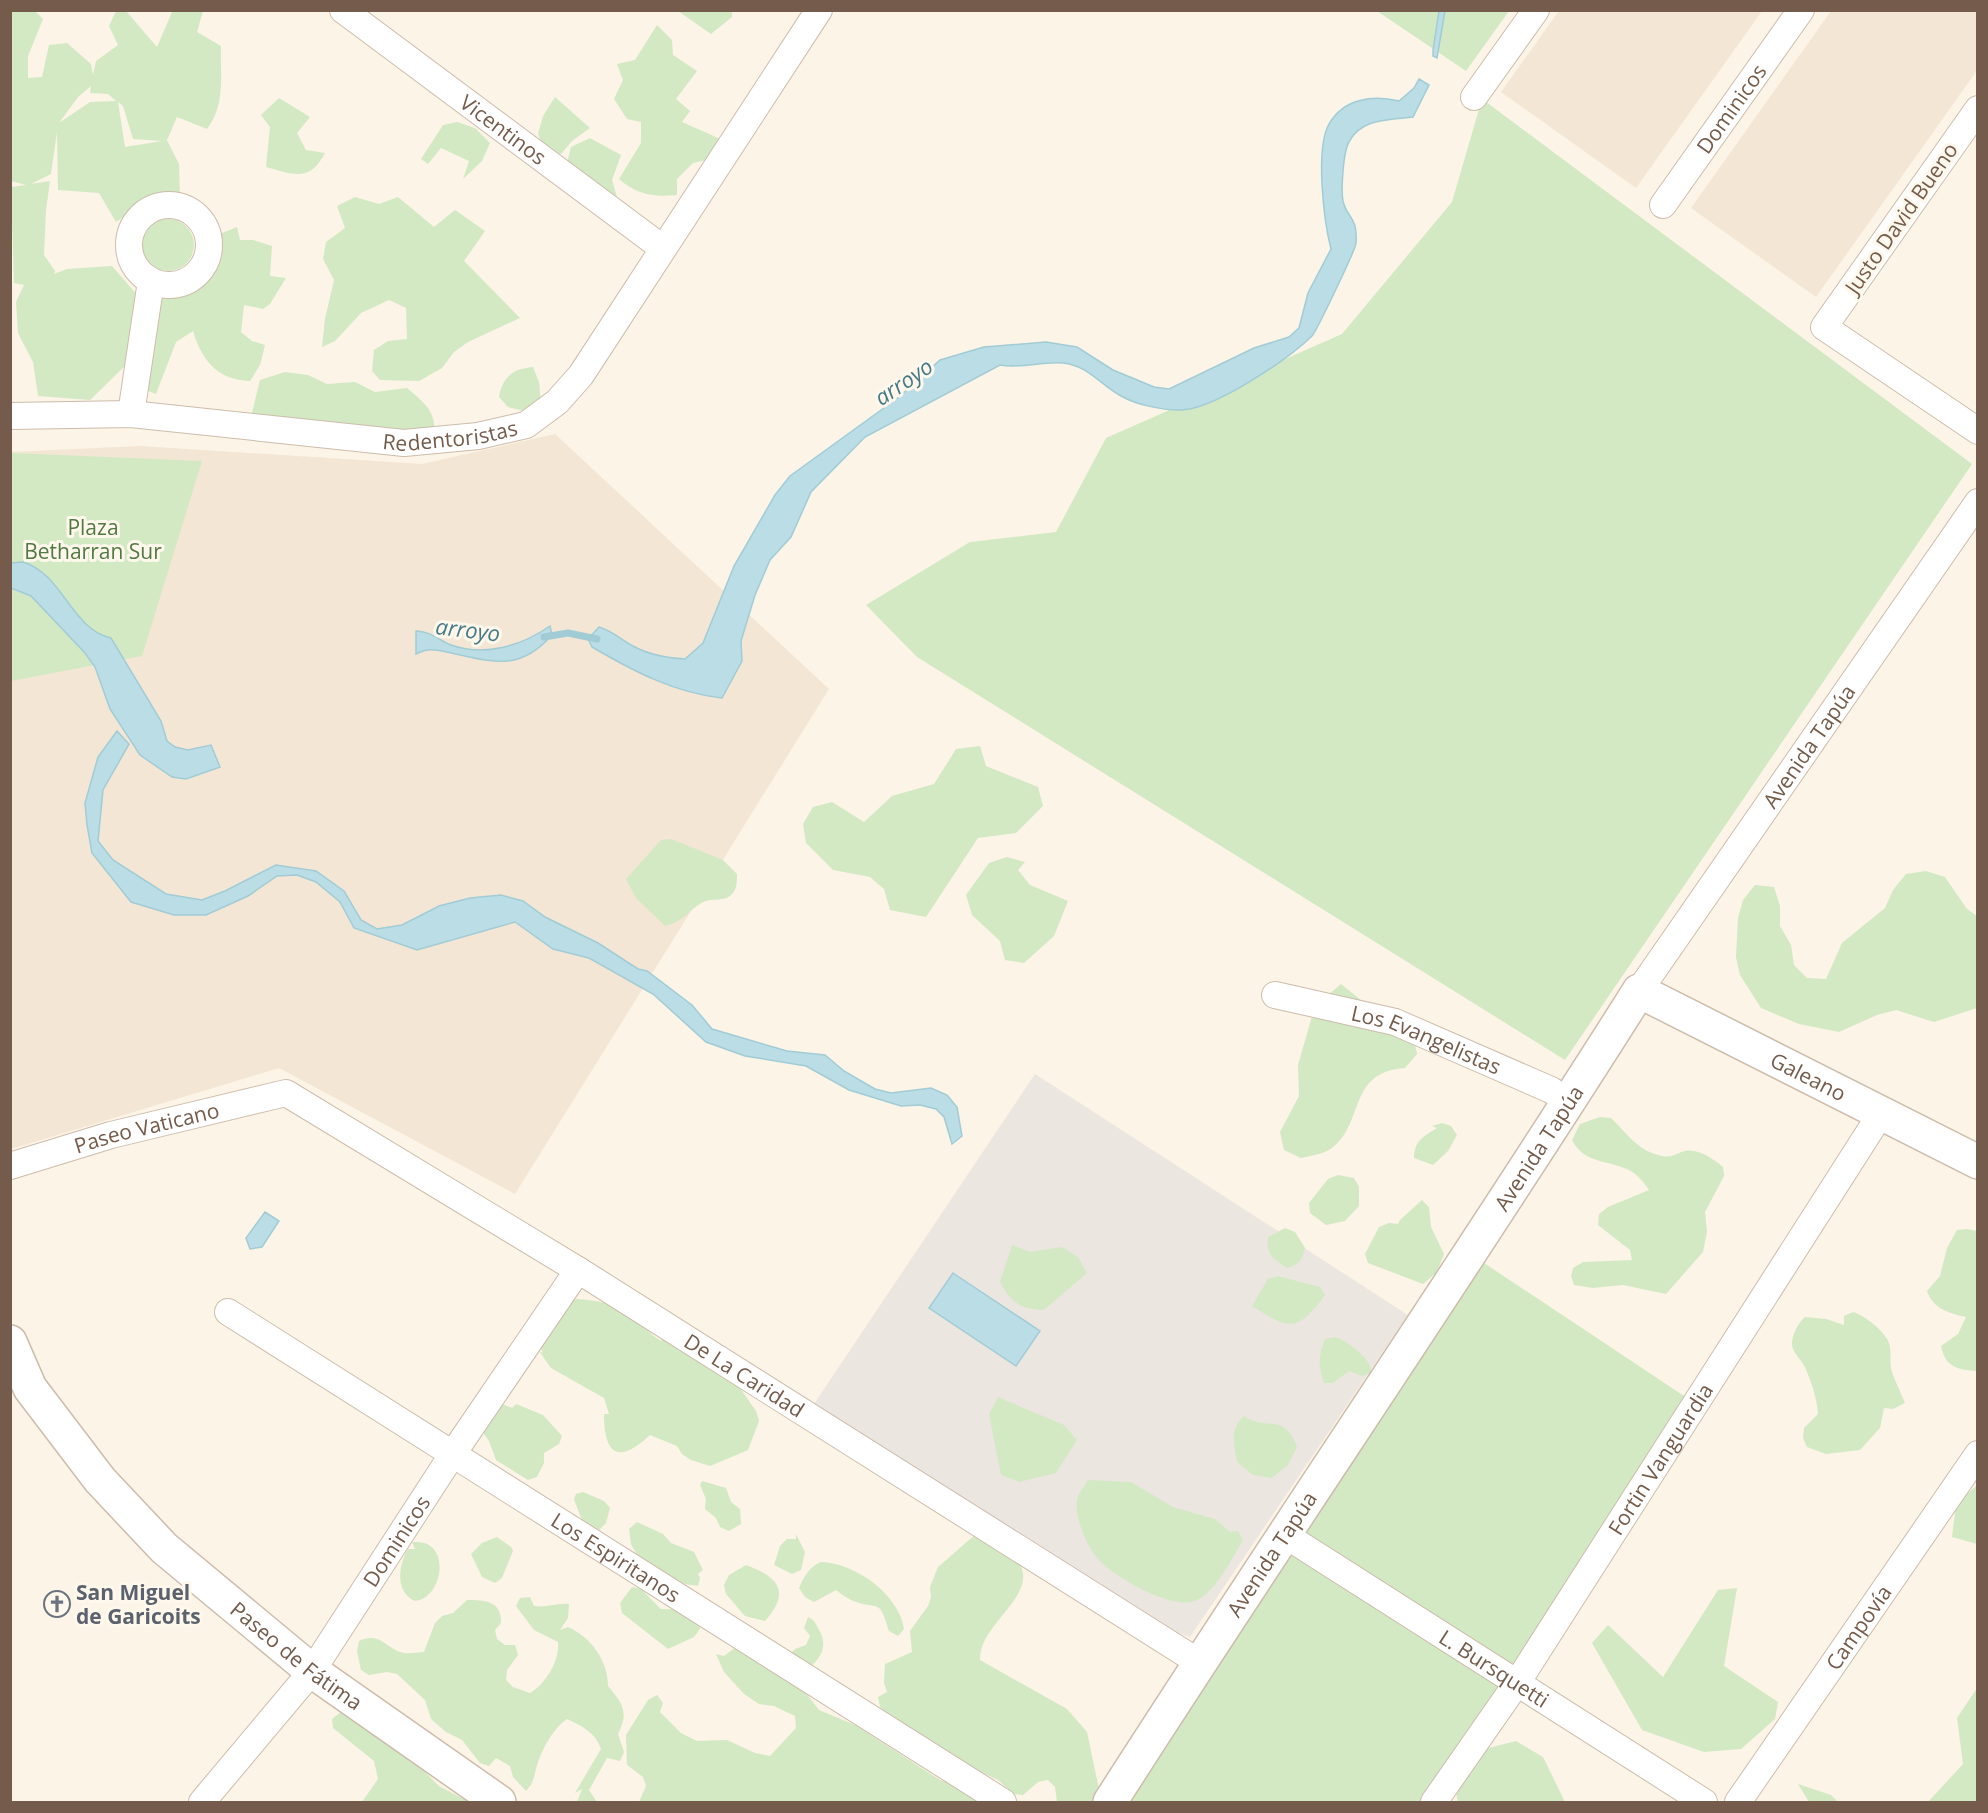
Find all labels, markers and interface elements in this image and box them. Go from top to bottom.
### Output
street label: Dominicos [1690,58,1773,159]
street label: Vicentinos [455,88,552,171]
street label: Justo David Bueno [1837,137,1964,301]
water label: arroyo [868,350,938,412]
street label: Redentoristas [381,413,520,457]
park label: Plaza Betharran Sur [24,513,162,565]
water label: arroyo [434,610,502,648]
street label: Avenida Tapúa [1756,679,1861,813]
street label: Los Evangelistas [1349,999,1505,1081]
street label: Galeano [1766,1046,1851,1107]
street label: Avenida Tapúa [1488,1080,1590,1216]
street label: Paseo Vaticano [71,1096,222,1160]
street label: De La Caridad [679,1327,810,1424]
street label: Fortin Vanguardia [1601,1378,1719,1540]
street label: Avenida Tapúa [1220,1486,1323,1622]
street label: Dominicos [356,1490,436,1592]
street label: Los Espiritanos [546,1506,686,1609]
place label: San Miguel de Garicoits [76,1578,201,1630]
street label: Campovía [1819,1579,1898,1675]
church icon: San Miguel de Garicoits [42,1589,72,1619]
street label: Paseo de Fátima [225,1595,368,1716]
street label: L. Bursquetti [1434,1623,1554,1714]

